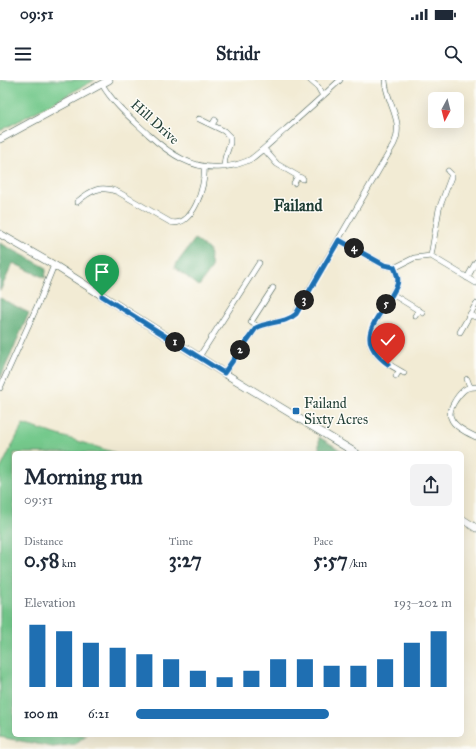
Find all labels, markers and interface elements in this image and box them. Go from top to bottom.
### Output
text: 09:51 [20,5,53,23]
icon: menu [12,43,34,65]
text: Stridr [216,43,260,65]
icon: search [442,43,464,65]
north arrow [428,92,464,128]
map controls [428,92,464,128]
street label: Hill Drive [127,96,183,148]
district label: Failand [273,196,323,215]
pin: 4 [344,238,364,258]
text: 4 [351,241,357,254]
pin [85,255,119,296]
icon: arrive [91,261,113,283]
pin: 3 [294,290,314,310]
text: 3 [302,293,306,306]
pin: 5 [376,294,396,314]
text: 5 [383,297,389,310]
pin [371,323,405,364]
icon: check [377,329,399,351]
pin: 1 [165,332,185,352]
text: 1 [173,335,177,348]
pin: 2 [230,340,250,360]
text: 2 [237,343,243,356]
place label: Failand Sixty Acres [304,395,368,428]
marker: Failand Sixty Acres [291,406,301,416]
text: Morning run [24,463,143,490]
button: share [410,464,452,506]
text: 09:51 [24,492,53,508]
text: Distance [24,535,63,548]
text: Time [169,535,193,548]
text: Pace [313,535,333,548]
text: 0.58 [24,548,59,572]
text: 3:27 [169,548,202,572]
text: 5:57 [313,548,348,572]
text: km [59,557,76,570]
text: /km [348,557,367,570]
text: Elevation [24,595,76,611]
text: 193–202 m [394,595,452,611]
text: 100 m [24,706,58,722]
text: 6:21 [88,706,110,722]

